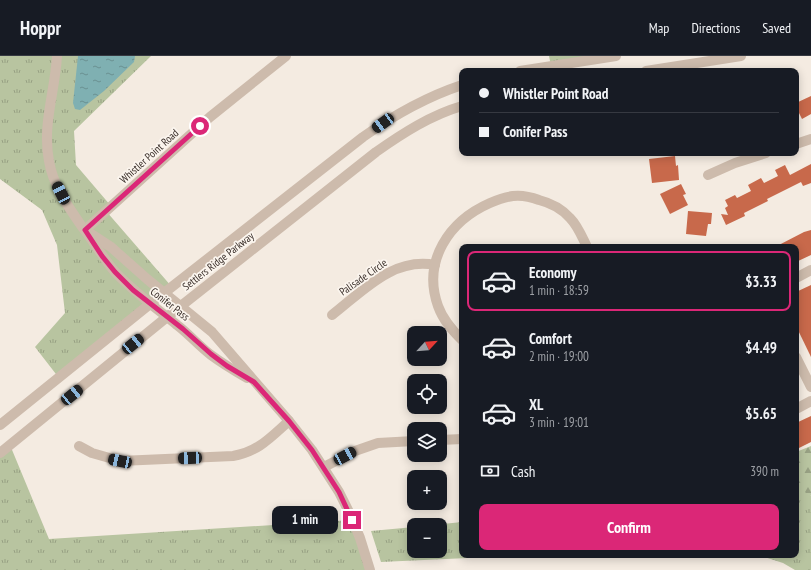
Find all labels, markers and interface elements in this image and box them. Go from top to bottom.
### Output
text: Hoppr [20,16,61,40]
text: Map [649,19,669,37]
text: Directions [691,19,740,37]
text: Saved [762,19,791,37]
text: Whistler Point Road [503,84,608,103]
car [370,111,396,135]
route start [191,117,209,135]
text: Conifer Pass [503,122,568,141]
street label: Whistler Point Road [117,126,182,186]
car [50,180,72,206]
street label: Settlers Ridge Parkway [179,228,257,293]
street label: Palisade Circle [336,255,390,299]
icon: car [481,263,517,299]
text: Economy [529,263,577,282]
text: $3.33 [745,272,777,291]
text: 1 min · 18:59 [529,282,589,299]
street label: Conifer Pass [148,284,193,324]
north arrow [407,326,447,366]
map controls [407,326,447,558]
icon: car [481,329,517,365]
text: Comfort [529,329,572,348]
car [120,332,146,356]
text: $4.49 [745,338,777,357]
text: 2 min · 19:00 [529,348,589,365]
button: locate [407,374,447,414]
car [59,383,85,407]
icon: car [481,395,517,431]
text: XL [529,395,543,414]
text: $5.65 [745,404,777,423]
text: 3 min · 19:01 [529,414,589,431]
button: layers [407,422,447,462]
car [332,445,358,467]
car [178,452,202,464]
car [107,453,133,469]
icon: cash [479,460,501,482]
text: Cash [511,462,535,481]
text: 390 m [750,463,779,480]
button: + [407,470,447,510]
button: Confirm [479,504,779,550]
callout: 1 min [272,506,338,534]
text: 1 min [292,511,318,528]
route end [343,511,361,529]
button: − [407,518,447,558]

